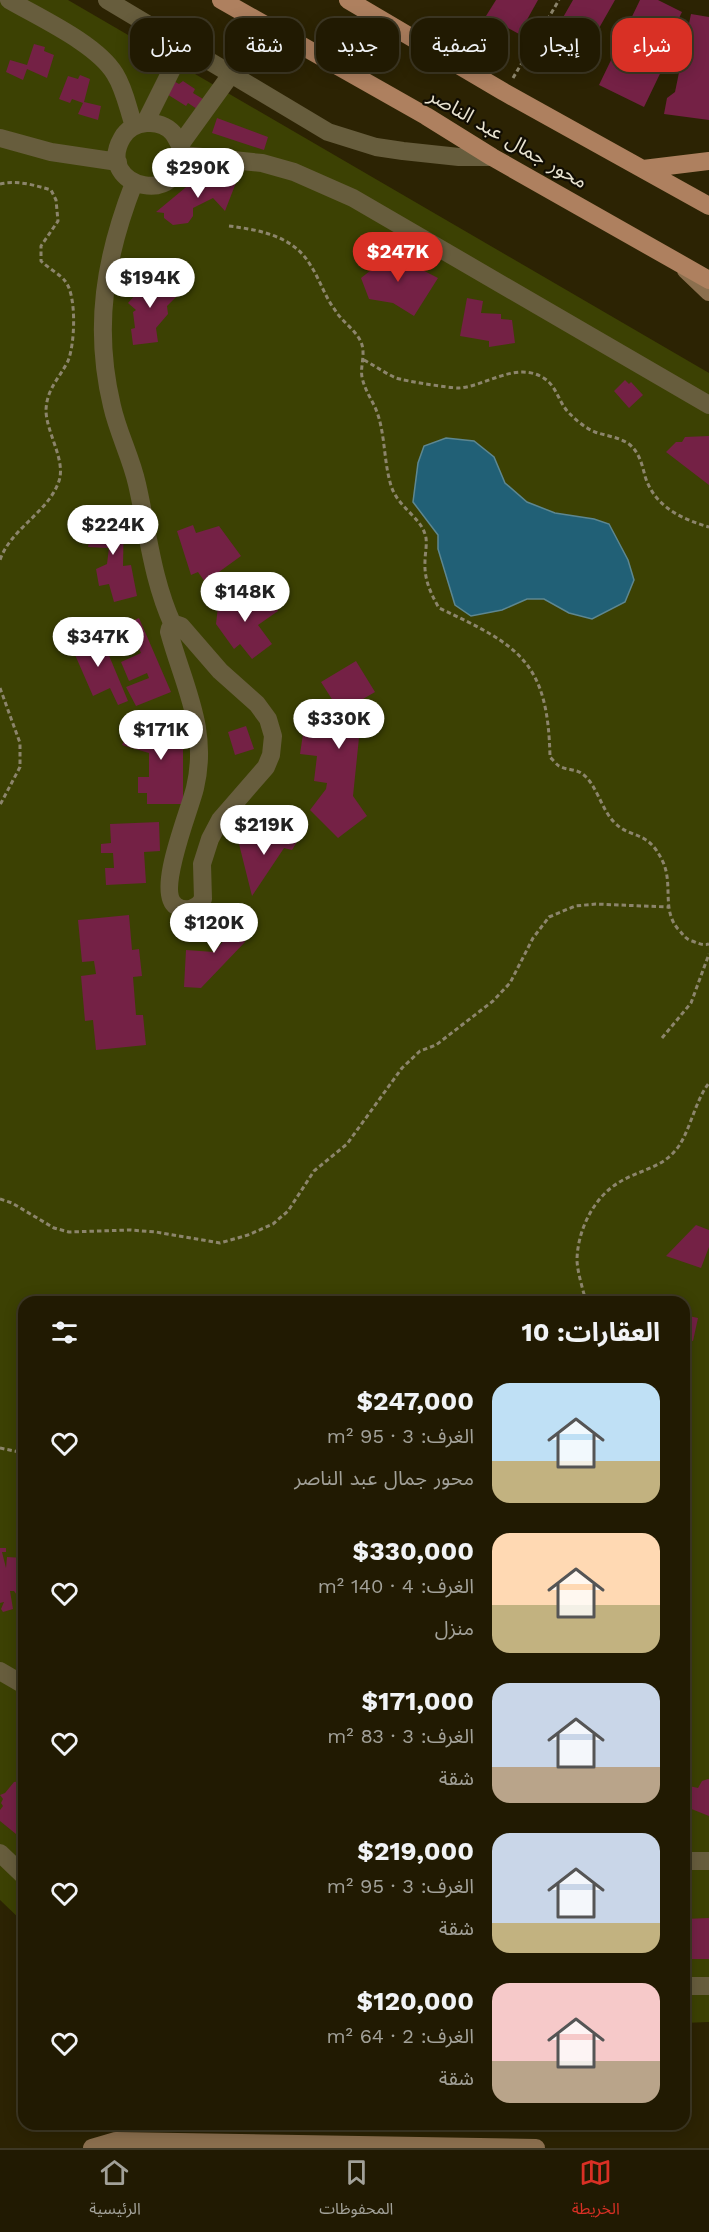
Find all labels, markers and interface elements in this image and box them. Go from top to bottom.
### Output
chip: منزل [130,18,213,72]
chip: شقة [225,18,304,72]
chip: جديد [316,18,399,72]
chip: تصفية [411,18,508,72]
chip: إيجار [520,18,600,72]
chip: شراء [612,18,692,72]
street label: محور جمال عبد الناصر [423,82,592,193]
pin: $290K [156,148,240,199]
text: $290K [166,155,230,179]
pin: $247K [356,232,440,283]
text: $247K [367,239,429,263]
pin: $194K [108,258,192,309]
text: $194K [120,265,180,289]
pin: $224K [71,505,155,556]
text: $224K [81,512,145,536]
pin: $148K [203,572,287,623]
text: $148K [215,579,275,603]
pin: $347K [56,617,140,668]
text: $347K [67,624,129,648]
pin: $330K [297,699,381,750]
text: $330K [307,706,371,730]
pin: $171K [119,710,203,761]
text: $171K [133,717,189,741]
pin: $219K [222,805,306,856]
text: $219K [234,812,294,836]
pin: $120K [172,903,256,954]
text: $120K [184,910,244,934]
icon: filters [48,1316,81,1349]
text: العقارات: 10 [522,1317,660,1347]
text: $247,000 [356,1386,474,1416]
icon: home [540,1407,612,1479]
text: الغرف: 3 · 95 m² [327,1424,474,1448]
icon: heart [48,1427,81,1460]
text: محور جمال عبد الناصر [294,1466,474,1490]
text: $330,000 [352,1536,474,1566]
icon: home [540,1557,612,1629]
text: الغرف: 4 · 140 m² [318,1574,474,1598]
icon: heart [48,1577,81,1610]
text: منزل [435,1616,474,1640]
text: $171,000 [362,1686,474,1716]
icon: home [540,1707,612,1779]
text: الغرف: 3 · 83 m² [327,1724,474,1748]
icon: heart [48,1727,81,1760]
text: شقة [439,1766,474,1790]
text: $219,000 [357,1836,474,1866]
icon: home [540,1857,612,1929]
text: الغرف: 3 · 95 m² [327,1874,474,1898]
icon: heart [48,1877,81,1910]
text: شقة [439,1916,474,1940]
text: $120,000 [357,1986,474,2016]
icon: home [540,2007,612,2079]
text: الغرف: 2 · 64 m² [326,2024,474,2048]
icon: heart [48,2027,81,2060]
text: شقة [439,2066,474,2090]
tab: الرئيسية [89,2156,141,2226]
tab: المحفوظات [319,2156,393,2226]
tab: الخريطة [572,2156,620,2226]

